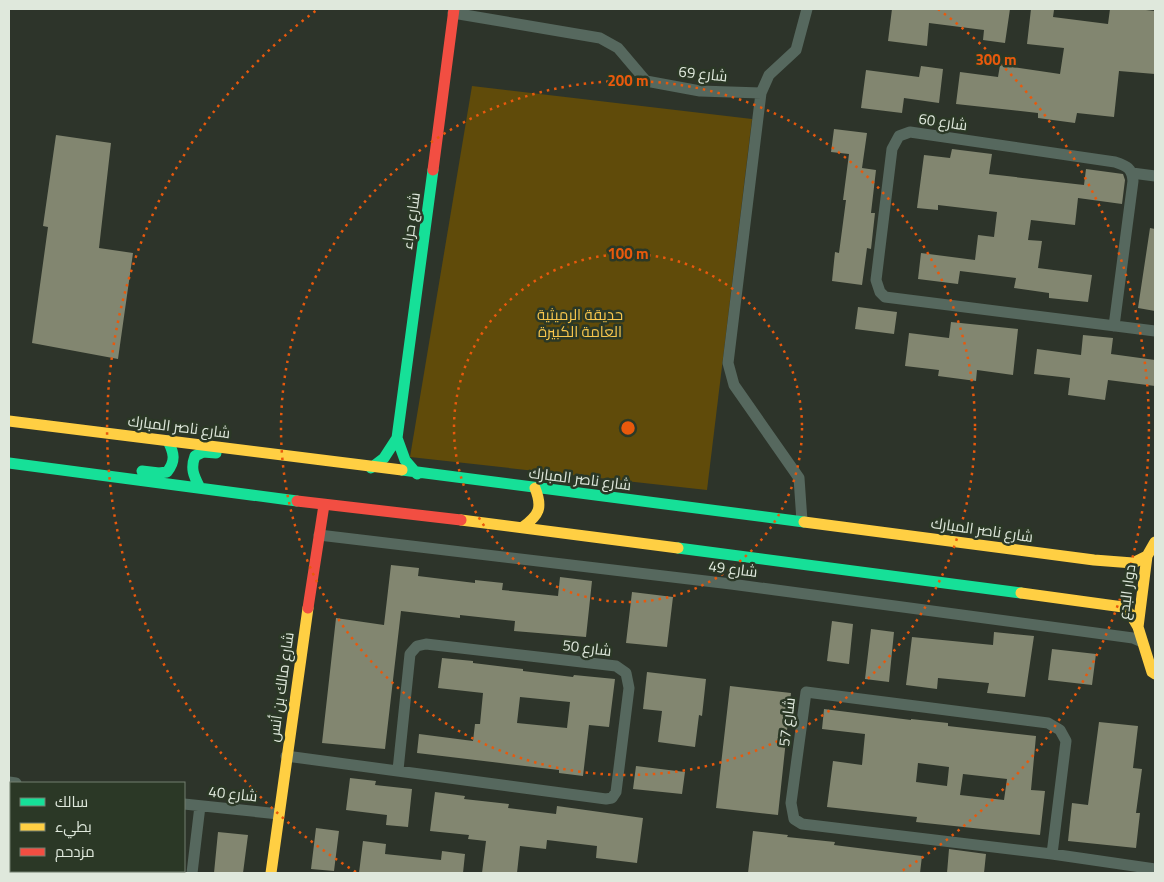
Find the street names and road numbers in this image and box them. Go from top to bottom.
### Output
street label: شارع 69 [677,59,729,88]
street label: شارع 60 [917,107,969,136]
street label: شارع حراء [395,191,426,251]
street label: شارع ناصر المبارك [126,409,232,444]
street label: شارع ناصر المبارك [527,461,633,496]
street label: شارع ناصر المبارك [929,511,1035,548]
street label: شارع 49 [707,554,759,583]
street label: دوار البدع [1112,563,1141,621]
street label: شارع مالك بن أنس [261,631,300,743]
street label: شارع 50 [561,633,613,662]
street label: شارع 57 [772,696,801,748]
street label: شارع 40 [207,779,259,808]

